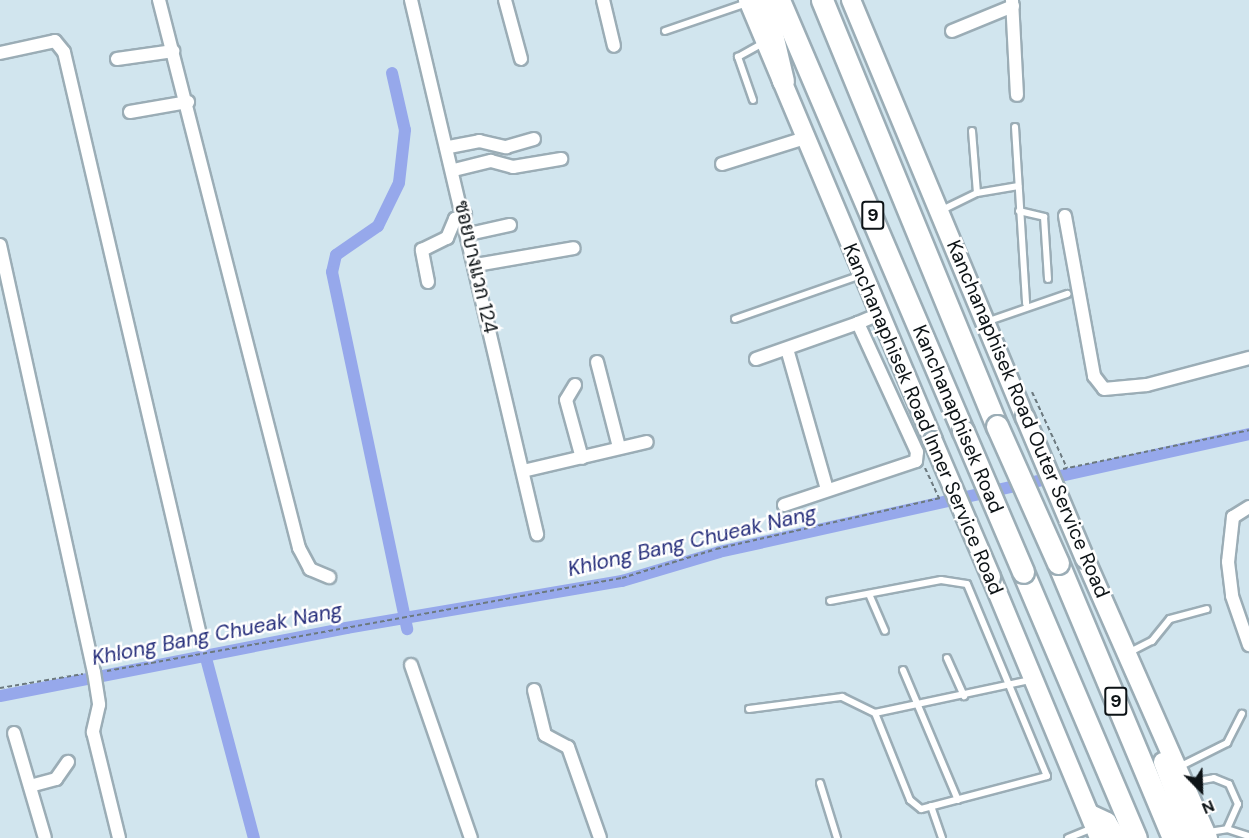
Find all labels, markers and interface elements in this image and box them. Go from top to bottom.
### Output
street label: ซอยบางแวก 124 [449,198,503,336]
road number: 9 [861,200,885,230]
street label: Kanchanaphisek Road Outer Service Road [941,237,1115,601]
street label: Kanchanaphisek Road Inner Service Road [838,240,1008,598]
street label: Kanchanaphisek Road [907,321,1009,517]
water label: Khlong Bang Chueak Nang [565,500,819,582]
water label: Khlong Bang Chueak Nang [90,597,344,671]
road number: 9 [1104,686,1128,716]
north arrow [1171,760,1231,820]
text: N [1199,795,1218,819]

